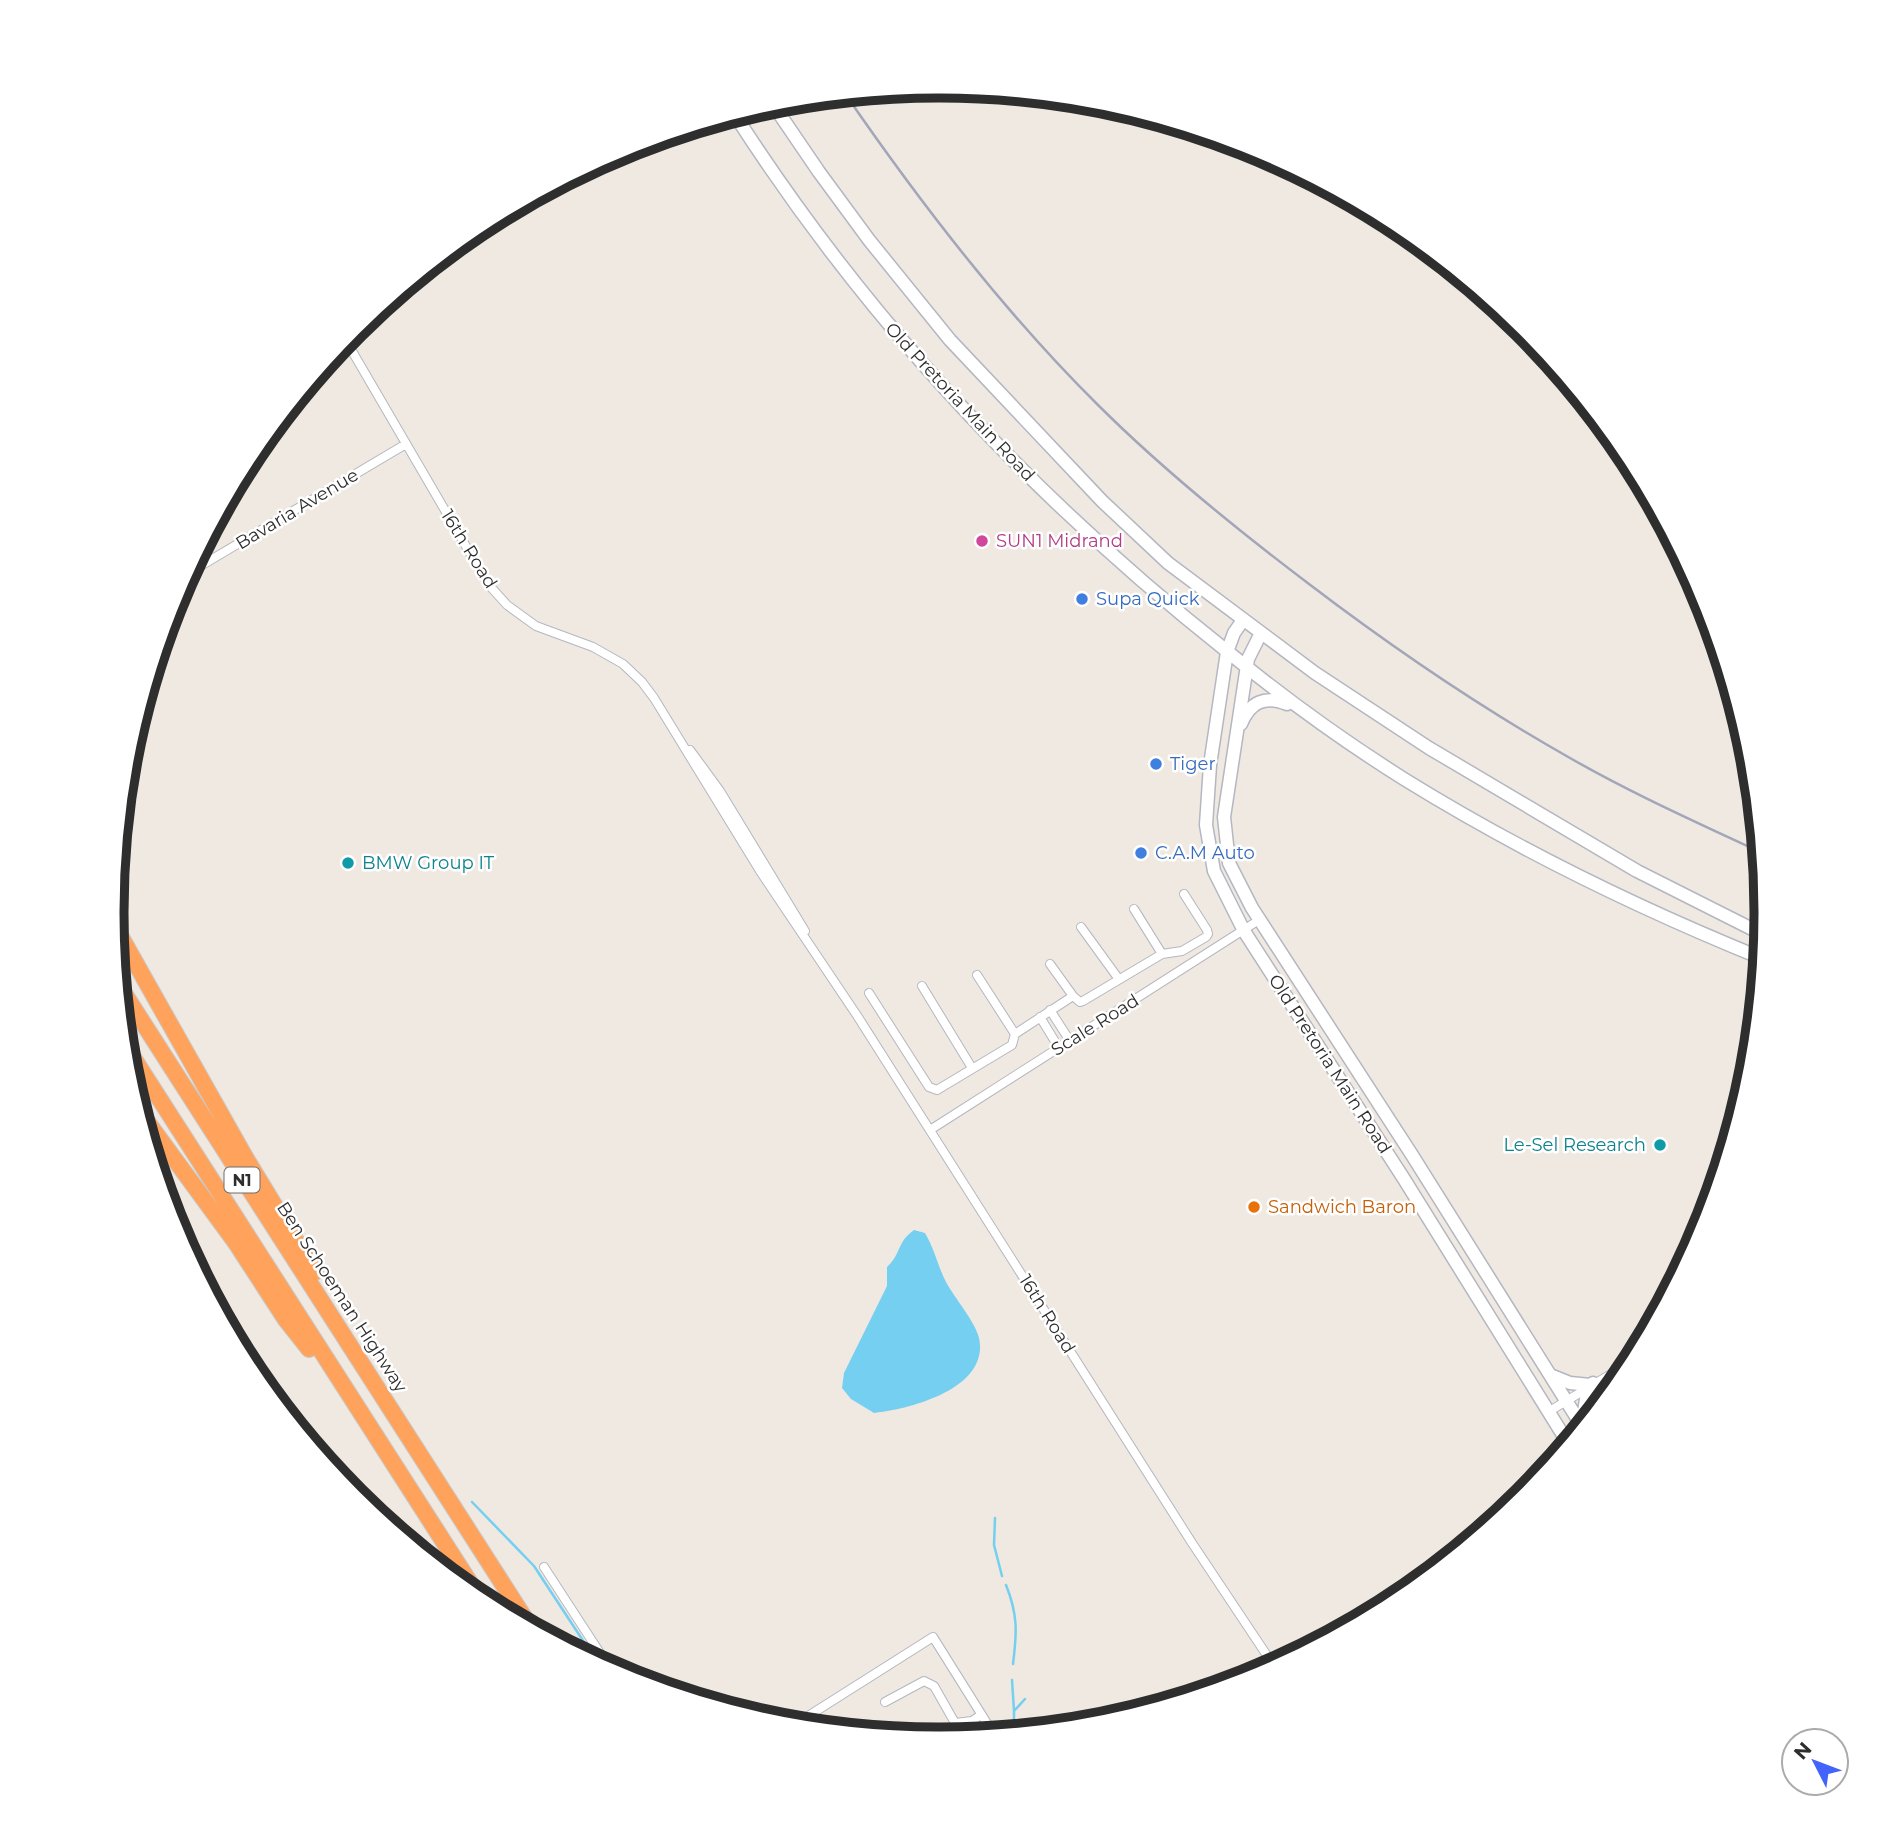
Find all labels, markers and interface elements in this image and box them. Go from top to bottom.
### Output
street label: Old Pretoria Main Road [881,318,1039,486]
street label: Bavaria Avenue [232,464,362,554]
street label: 16th Road [436,506,502,592]
place label: SUN1 Midrand [996,530,1123,552]
marker: SUN1 Midrand [974,533,990,549]
place label: Supa Quick [1096,588,1200,610]
marker: Supa Quick [1074,591,1090,607]
place label: Tiger [1170,753,1216,775]
marker: Tiger [1148,756,1164,772]
place label: C.A.M Auto [1155,842,1255,864]
marker: C.A.M Auto [1133,845,1149,861]
place label: BMW Group IT [362,852,495,874]
marker: BMW Group IT [340,855,356,871]
street label: Old Pretoria Main Road [1264,970,1396,1158]
street label: Scale Road [1047,989,1143,1061]
place label: Le-Sel Research [1503,1134,1646,1156]
marker: Le-Sel Research [1652,1137,1668,1153]
road number: N1 [224,1168,260,1192]
place label: Sandwich Baron [1268,1196,1416,1218]
street label: Ben Schoeman Highway [272,1198,412,1397]
marker: Sandwich Baron [1246,1199,1262,1215]
street label: 16th Road [1014,1271,1080,1357]
north arrow [1780,1727,1850,1797]
text: N [1789,1738,1816,1764]

